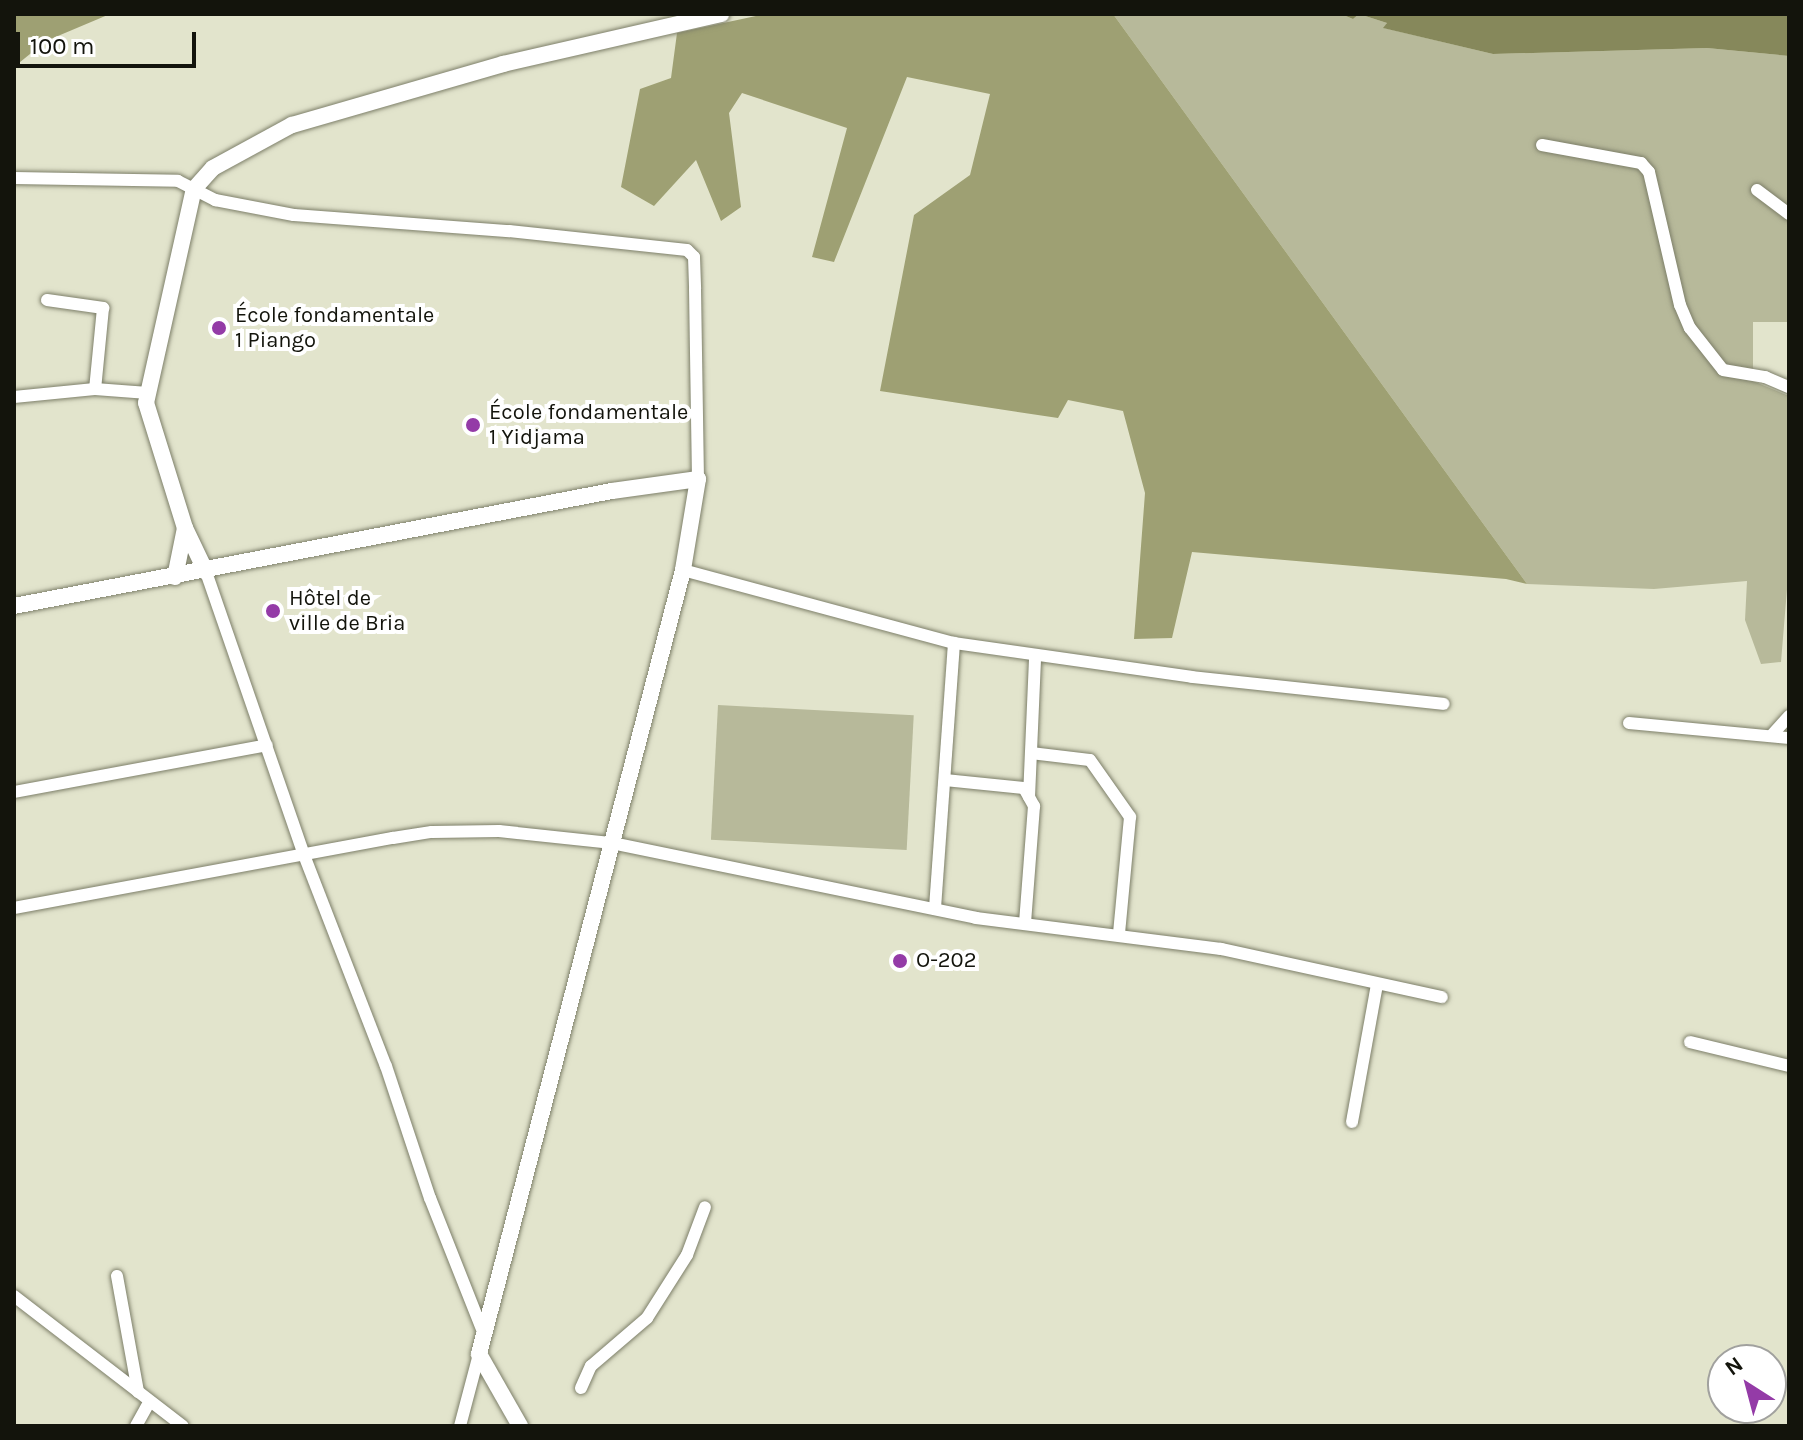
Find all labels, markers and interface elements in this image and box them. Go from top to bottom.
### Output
scale bar [20,16,200,66]
text: 100 m [30,32,95,60]
place label: École fondamentale 1 Piango [235,302,434,354]
marker: École fondamentale 1 Piango [210,319,228,337]
place label: École fondamentale 1 Yidjama [489,399,688,450]
marker: École fondamentale 1 Yidjama [464,416,482,434]
place label: Hôtel de ville de Bria [289,585,405,636]
marker: Hôtel de ville de Bria [264,602,282,620]
place label: O-202 [916,948,976,974]
marker: O-202 [891,952,909,970]
north arrow [1707,1344,1787,1424]
text: N [1720,1351,1748,1381]

